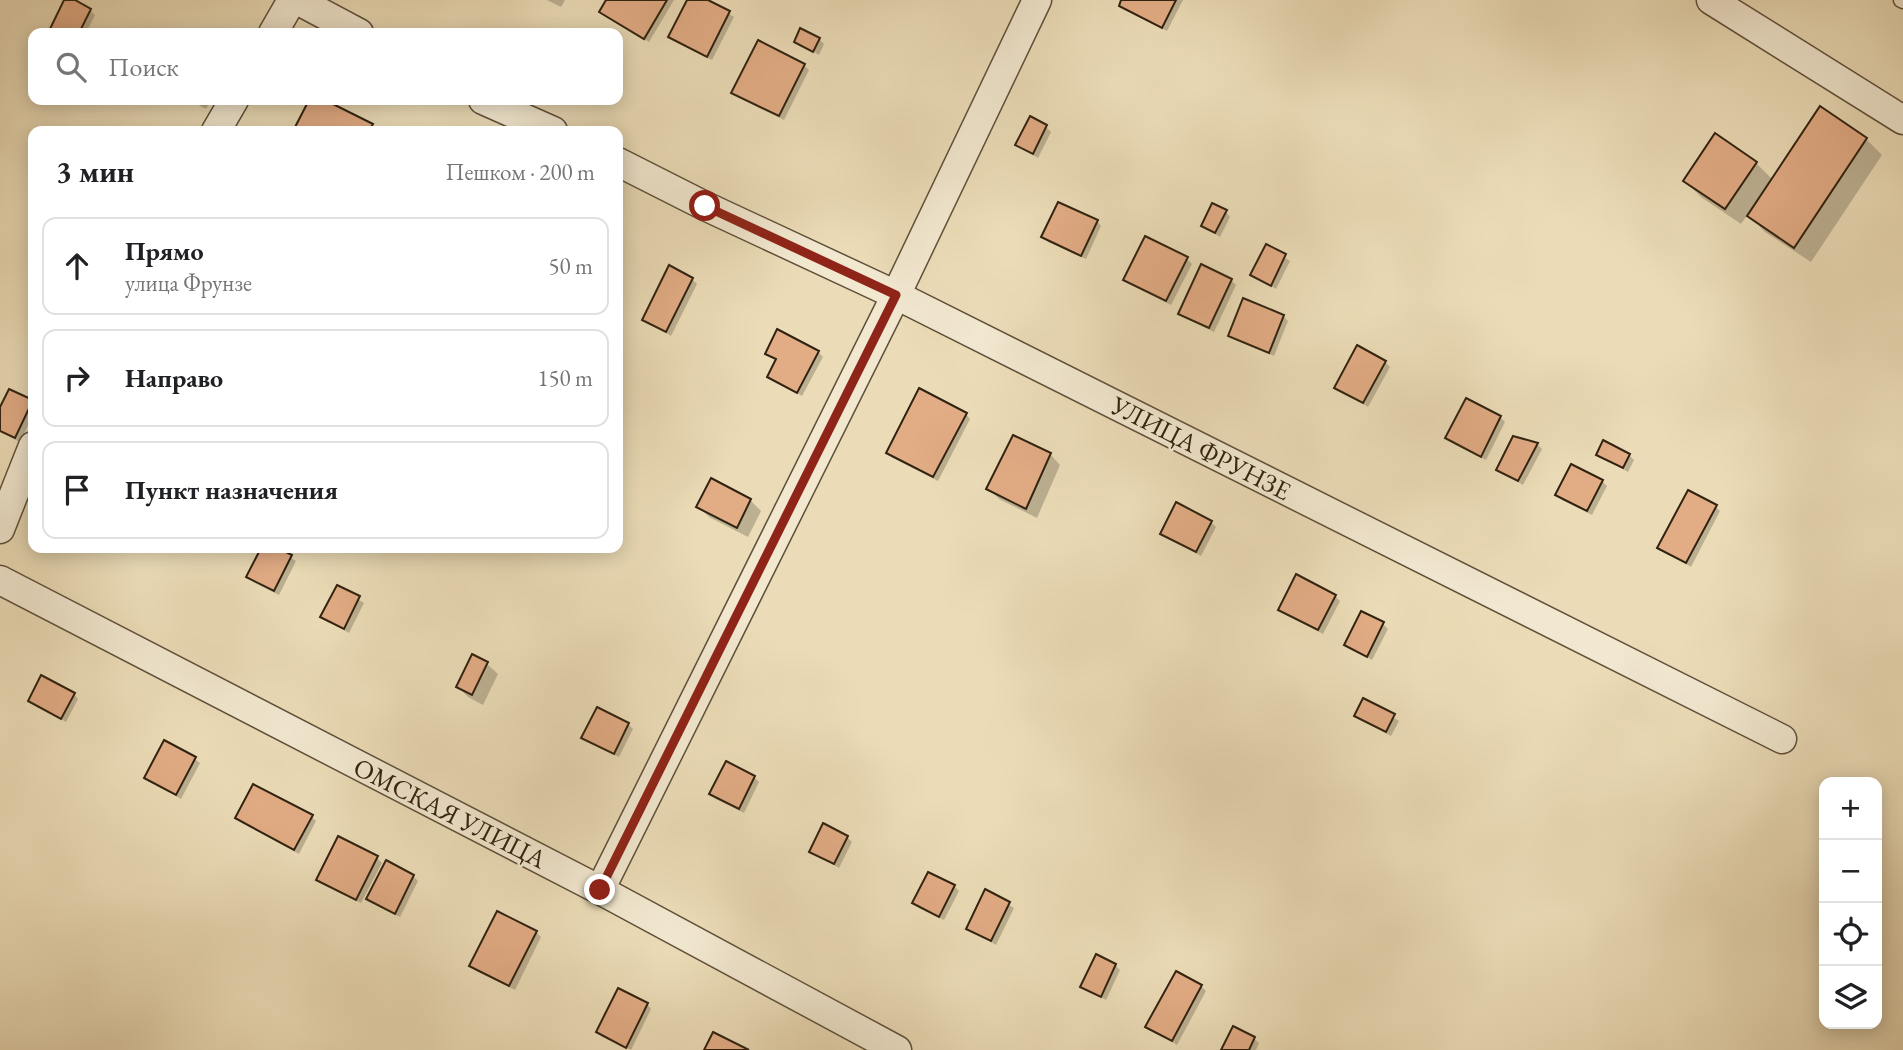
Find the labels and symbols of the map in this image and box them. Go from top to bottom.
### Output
route start [689,190,720,221]
street label: УЛИЦА ФРУНЗЕ [1105,388,1297,508]
street label: ОМСКАЯ УЛИЦА [348,750,553,877]
route end [584,874,615,905]

